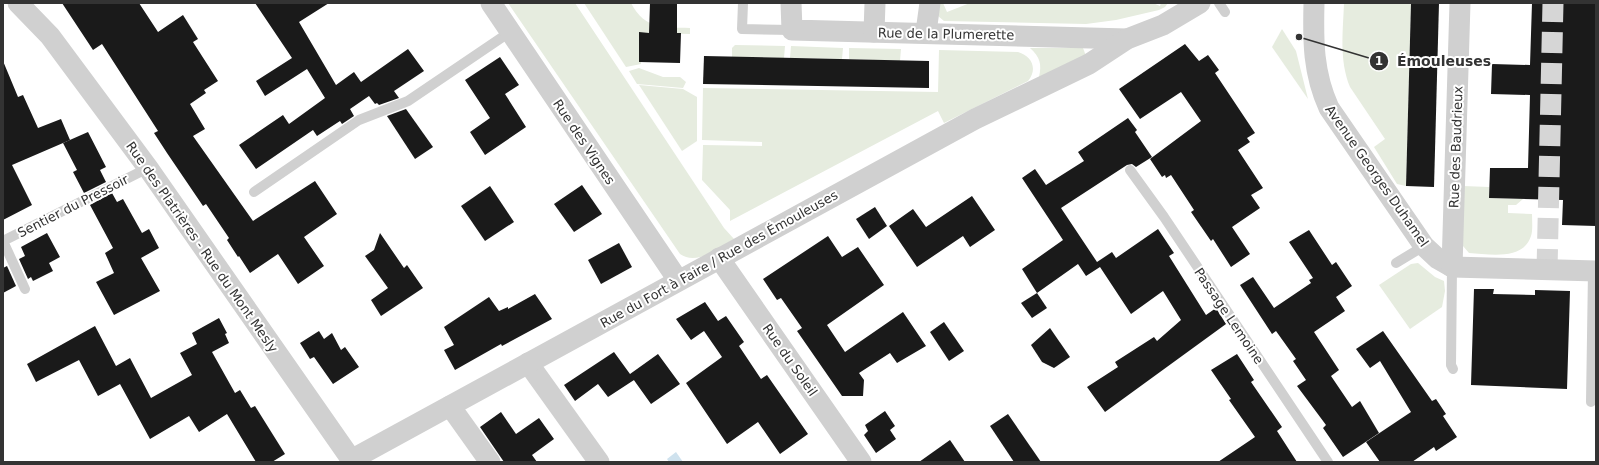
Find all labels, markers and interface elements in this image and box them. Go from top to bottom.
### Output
street label: Rue de la Plumerette [878,25,1014,43]
callout: Émouleuses [1369,48,1499,74]
text: Émouleuses [1397,53,1491,69]
text: 1 [1375,54,1383,68]
street label: Rue des Baudrieux [1446,85,1466,208]
street label: Rue des Vignes [550,97,618,188]
street label: Avenue Georges Duhamel [1322,102,1432,250]
street label: Rue des Platrières - Rue du Mont Mesly [123,139,281,355]
street label: Sentier du Pressoir [15,171,132,240]
street label: Rue du Fort à Faire / Rue des Émouleuses [598,187,841,331]
street label: Passage Lemoine [1191,265,1267,367]
street label: Rue du Soleil [760,321,820,399]

